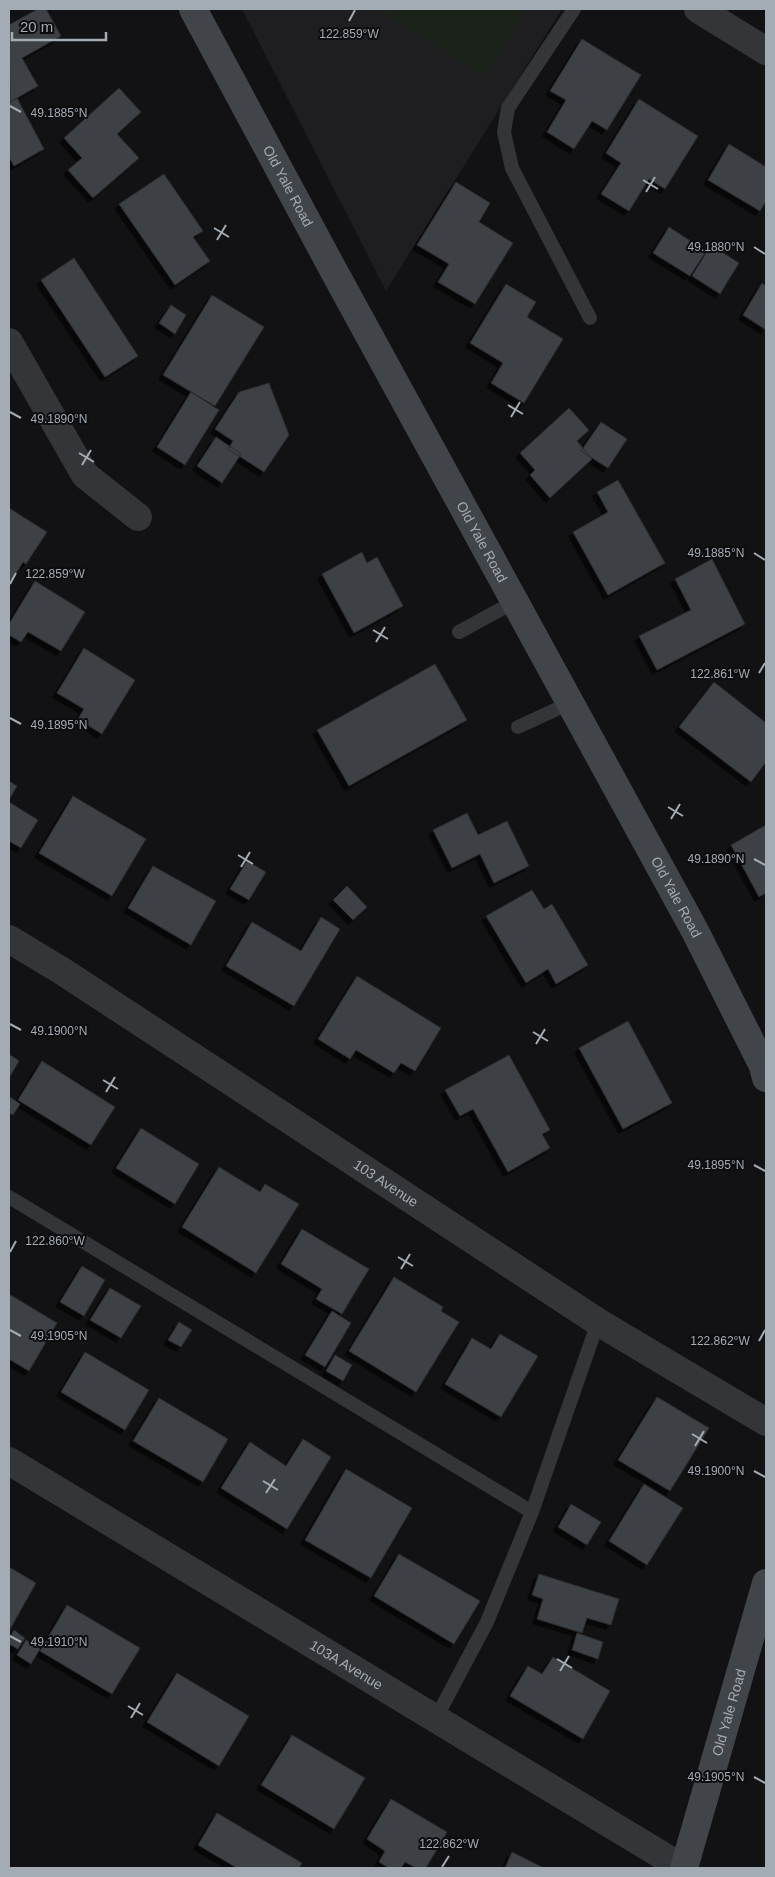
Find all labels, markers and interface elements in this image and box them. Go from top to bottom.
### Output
scale bar [12,10,106,42]
text: 20 m [20,18,53,35]
text: 122.859°W [319,27,379,41]
text: 49.1885°N [31,106,87,120]
street label: Old Yale Road [260,143,317,229]
text: 49.1880°N [688,240,744,254]
text: 49.1890°N [31,412,87,426]
street label: Old Yale Road [453,498,511,585]
text: 49.1885°N [688,546,744,560]
text: 122.859°W [25,567,85,581]
text: 122.861°W [690,667,750,681]
text: 49.1895°N [31,718,87,732]
text: 49.1890°N [688,852,744,866]
street label: Old Yale Road [648,854,705,940]
text: 49.1900°N [31,1024,87,1038]
street label: 103 Avenue [351,1156,421,1210]
text: 49.1895°N [688,1158,744,1172]
text: 122.860°W [25,1234,85,1248]
text: 49.1905°N [31,1329,87,1343]
text: 122.862°W [690,1334,750,1348]
text: 49.1900°N [688,1464,744,1478]
text: 49.1910°N [31,1635,87,1649]
street label: 103A Avenue [307,1637,386,1693]
street label: Old Yale Road [709,1667,749,1758]
text: 49.1905°N [688,1770,744,1784]
text: 122.862°W [419,1837,479,1851]

